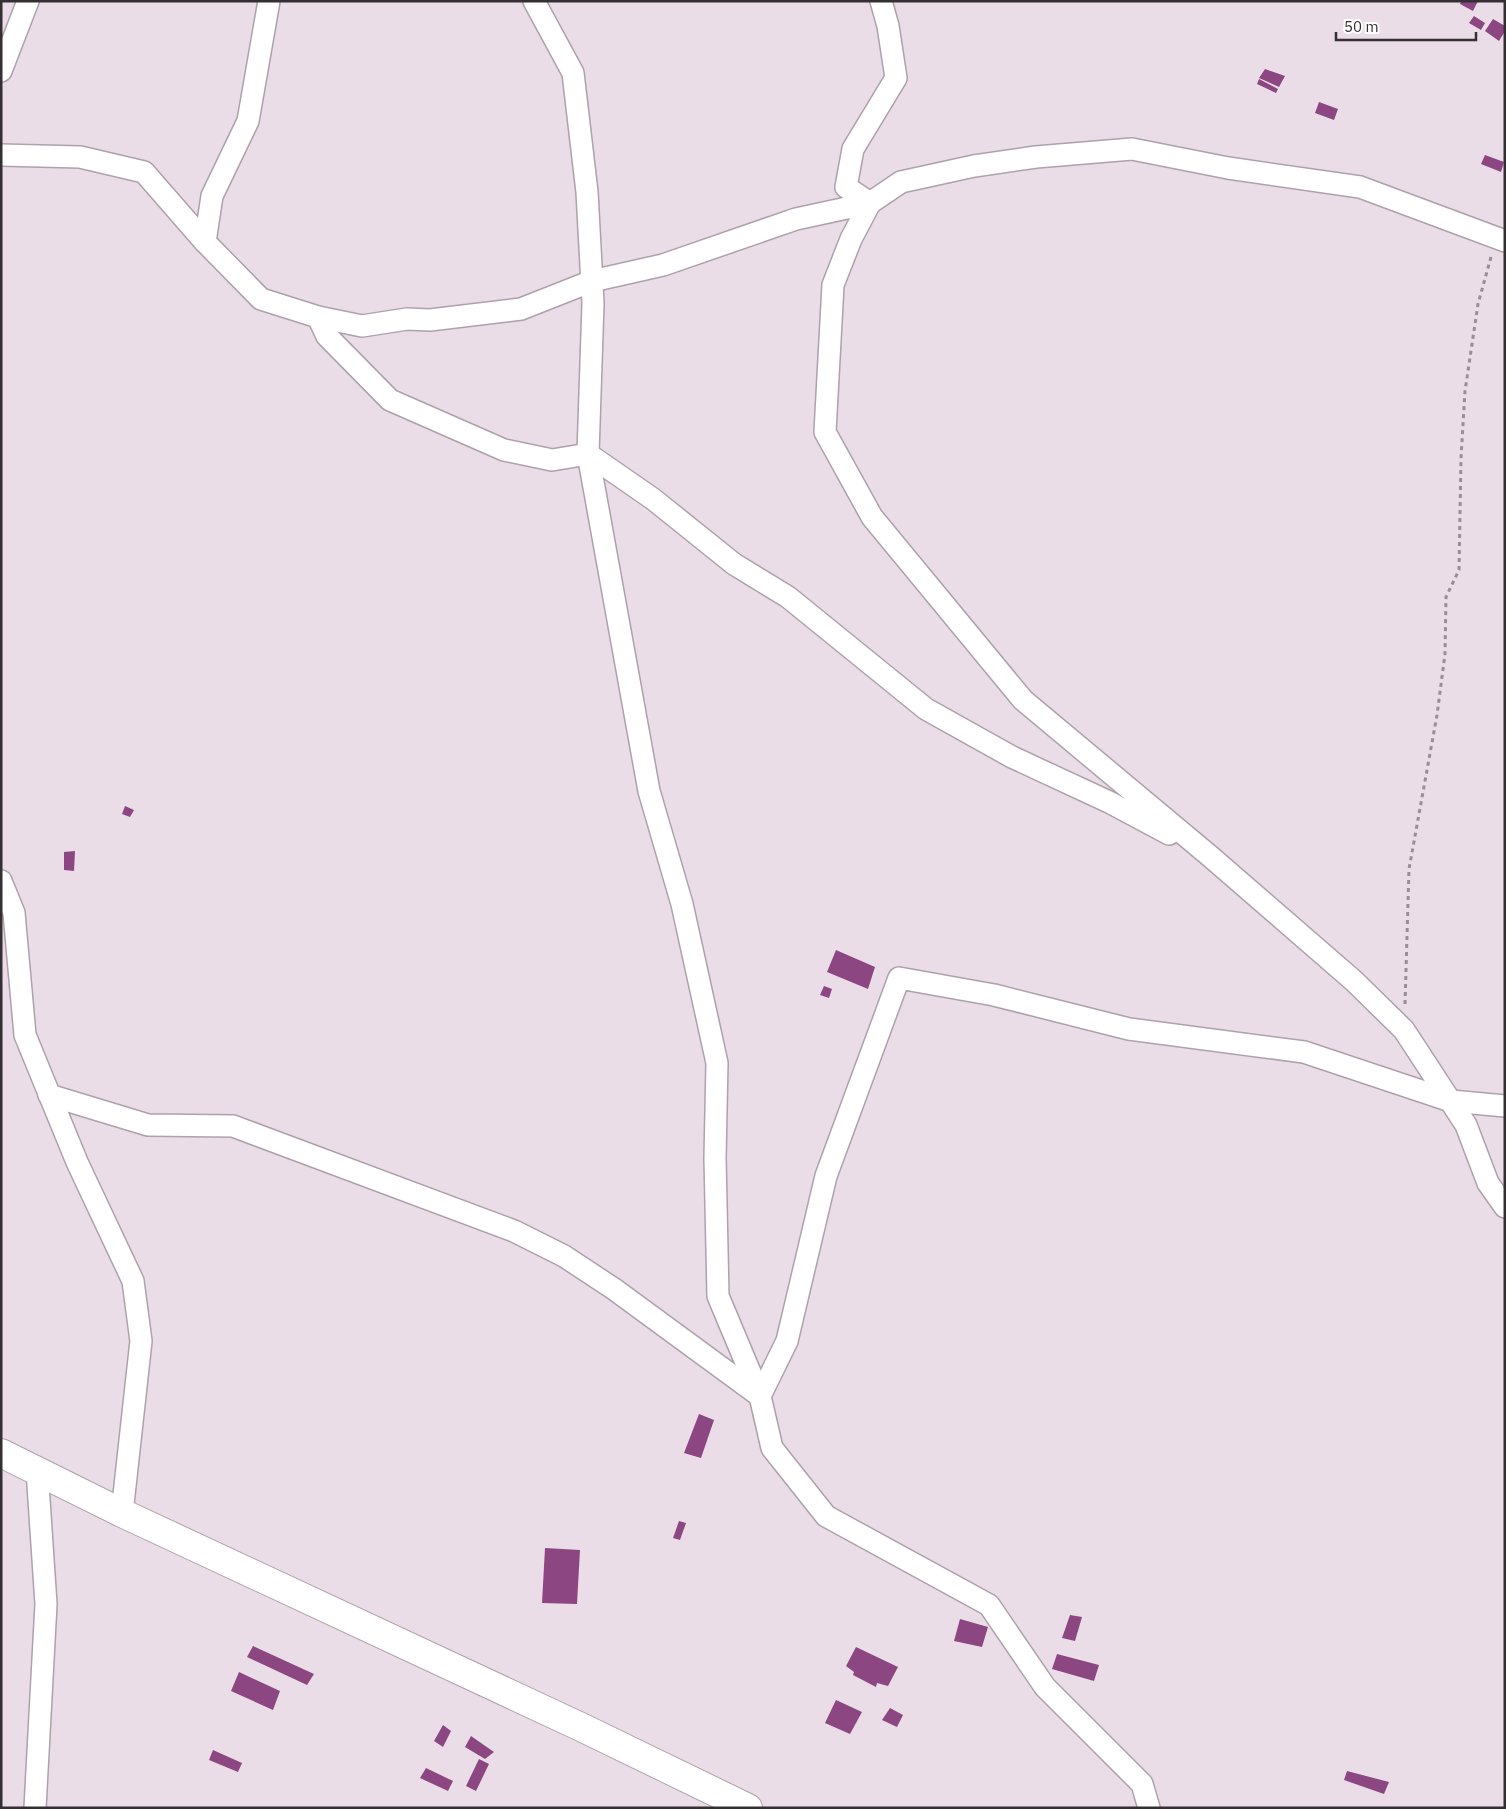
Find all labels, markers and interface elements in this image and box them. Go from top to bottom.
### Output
scale bar [1336,10,1476,42]
text: 50 m [1344,17,1379,36]

